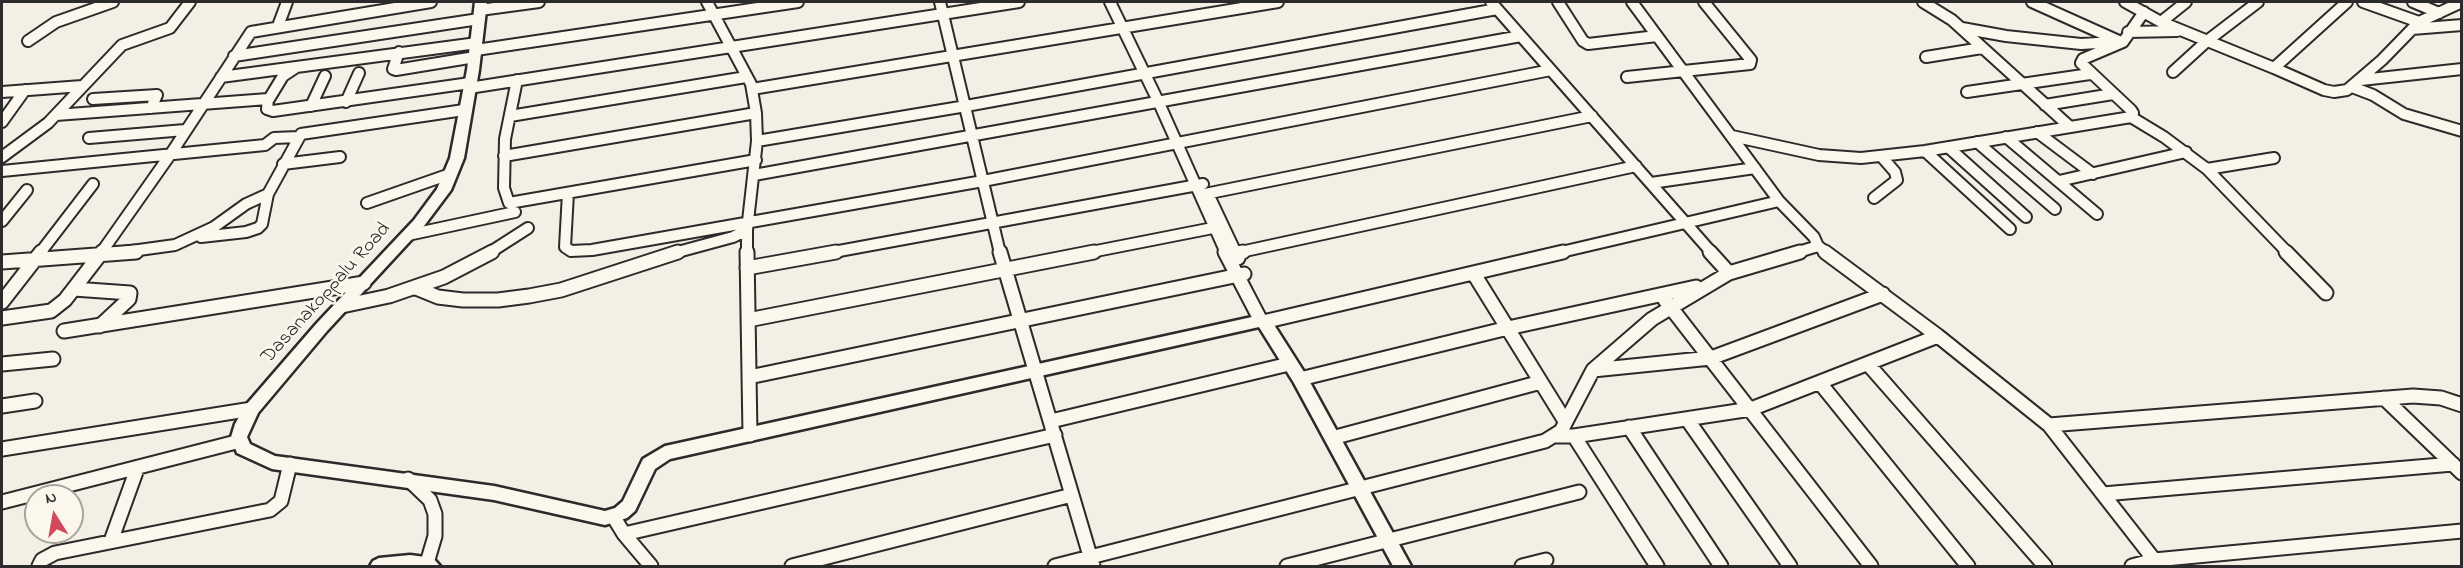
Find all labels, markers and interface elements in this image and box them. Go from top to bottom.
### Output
street label: Dasanakoppalu Road [257,218,397,370]
north arrow [24,484,84,544]
text: N [43,485,59,511]

